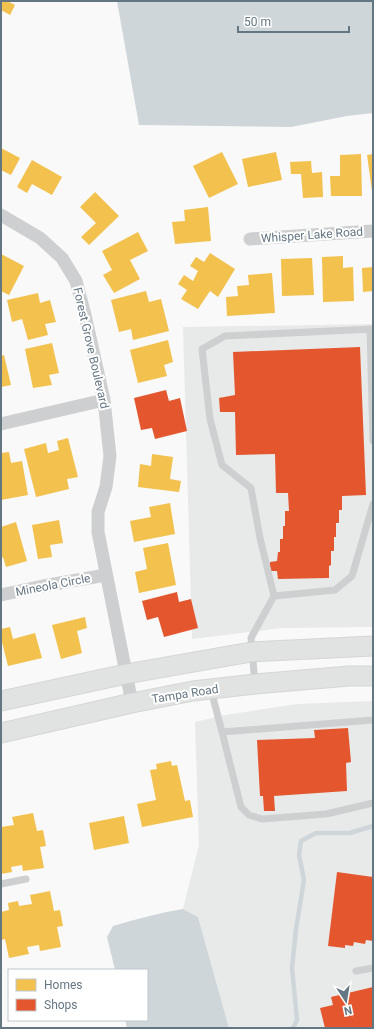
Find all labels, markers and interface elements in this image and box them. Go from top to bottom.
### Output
scale bar [238,8,349,34]
text: 50 m [244,15,271,29]
street label: Whisper Lake Road [260,224,364,246]
street label: Forest Grove Boulevard [70,286,112,410]
street label: Mineola Circle [14,571,92,599]
street label: Tampa Road [151,682,219,706]
legend [8,969,148,1021]
text: Homes [44,978,82,992]
north arrow [326,981,366,1021]
text: Shops [44,998,78,1012]
text: N [343,1003,353,1018]

